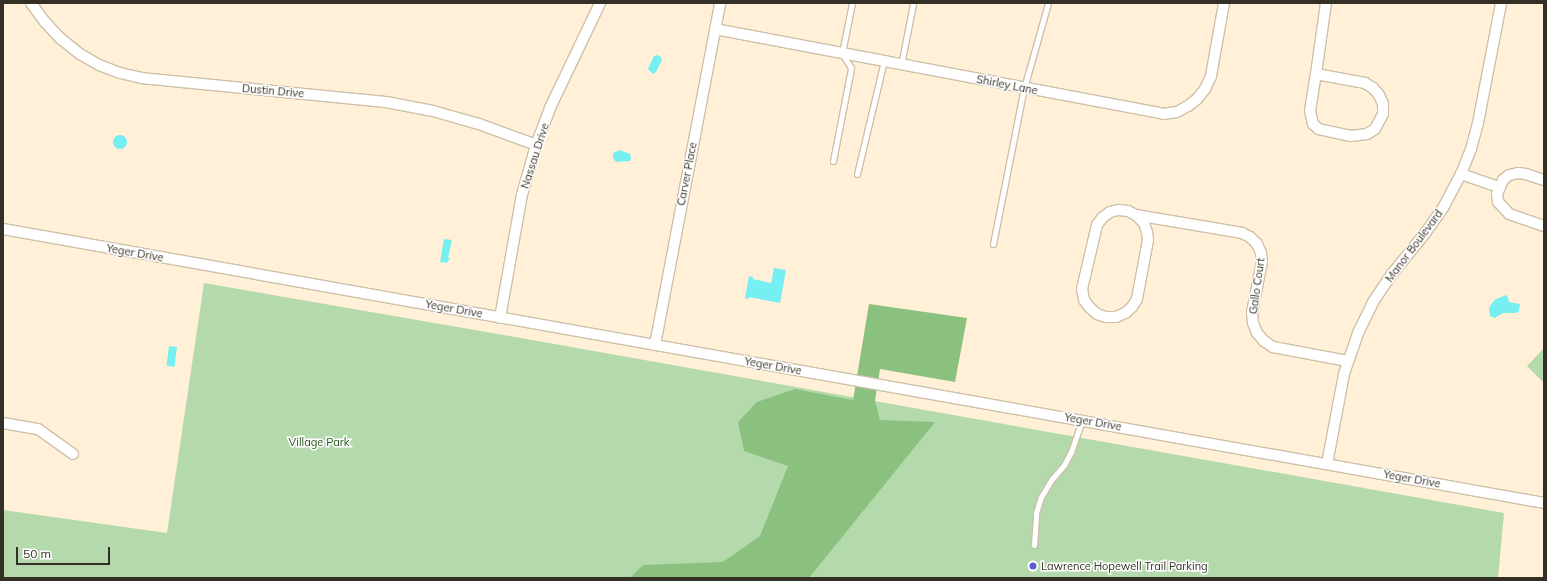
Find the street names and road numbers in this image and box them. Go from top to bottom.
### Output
street label: Shirley Lane [975,73,1039,97]
street label: Dustin Drive [241,82,305,100]
street label: Nassau Drive [518,122,552,190]
street label: Carver Place [674,141,700,207]
street label: Manor Boulevard [1383,207,1445,285]
street label: Yeger Drive [105,241,165,265]
street label: Gallo Court [1247,257,1267,315]
street label: Yeger Drive [424,297,484,321]
street label: Yeger Drive [743,354,803,378]
street label: Yeger Drive [1063,410,1123,434]
street label: Yeger Drive [1382,467,1442,491]

